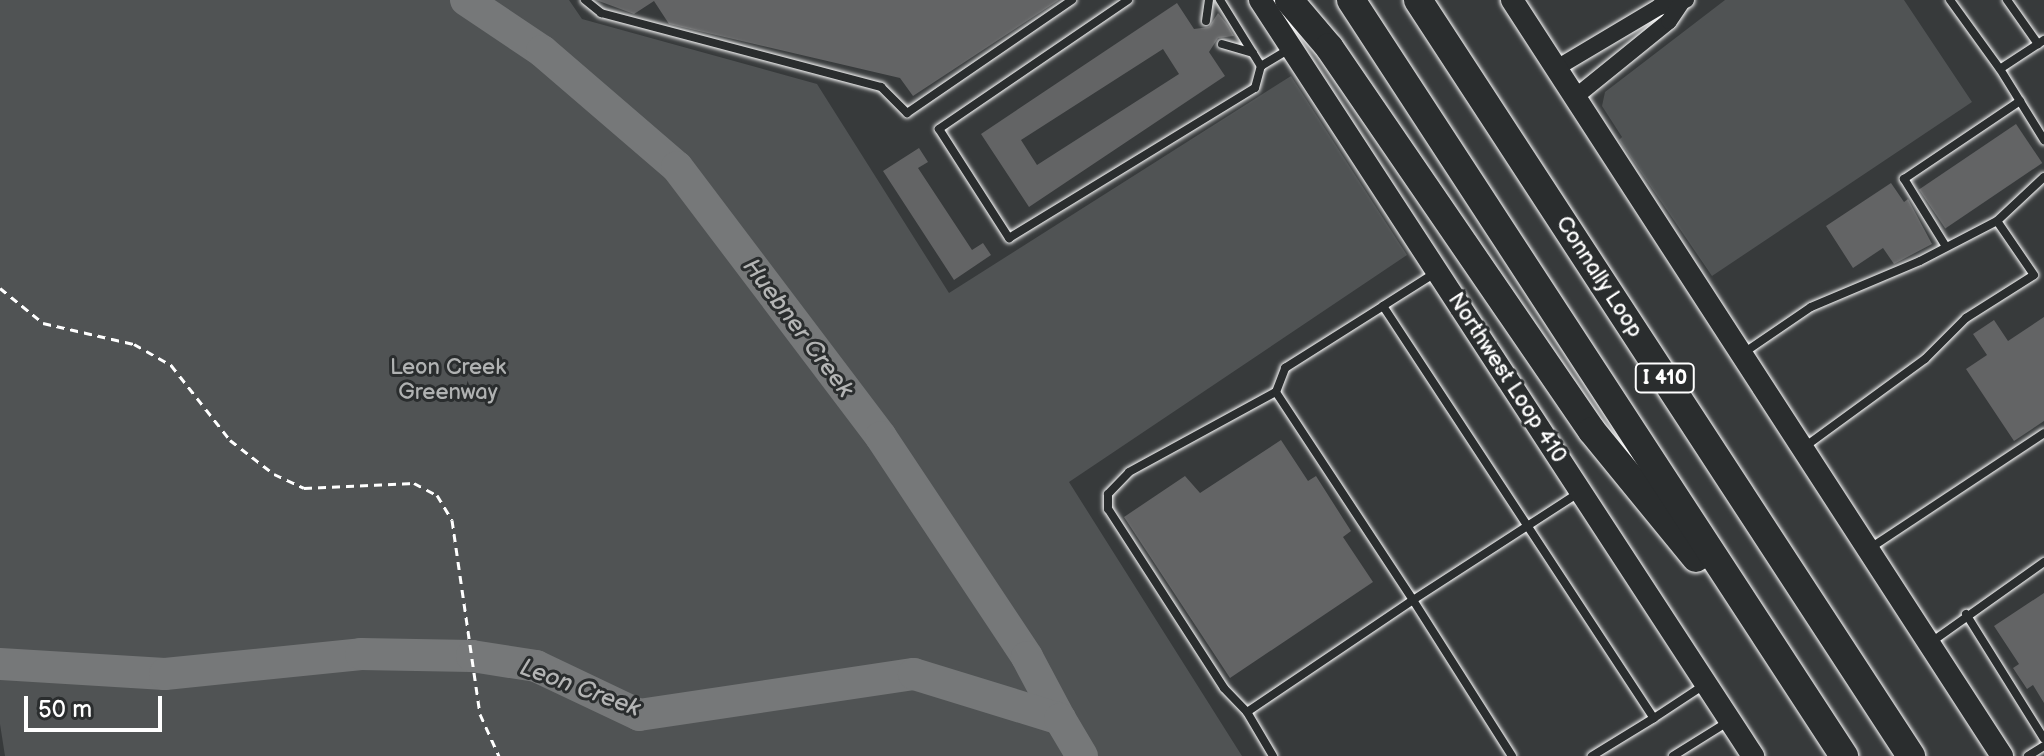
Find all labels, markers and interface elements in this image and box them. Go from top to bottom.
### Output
street label: Connally Loop [1550,211,1648,343]
water label: Huebner Creek [737,253,859,403]
street label: Northwest Loop 410 [1442,288,1572,468]
park label: Leon Creek Greenway [390,354,506,406]
road number: I 410 [1633,362,1697,394]
water label: Leon Creek [516,653,644,723]
scale bar [28,680,166,730]
text: 50 m [38,695,92,724]

